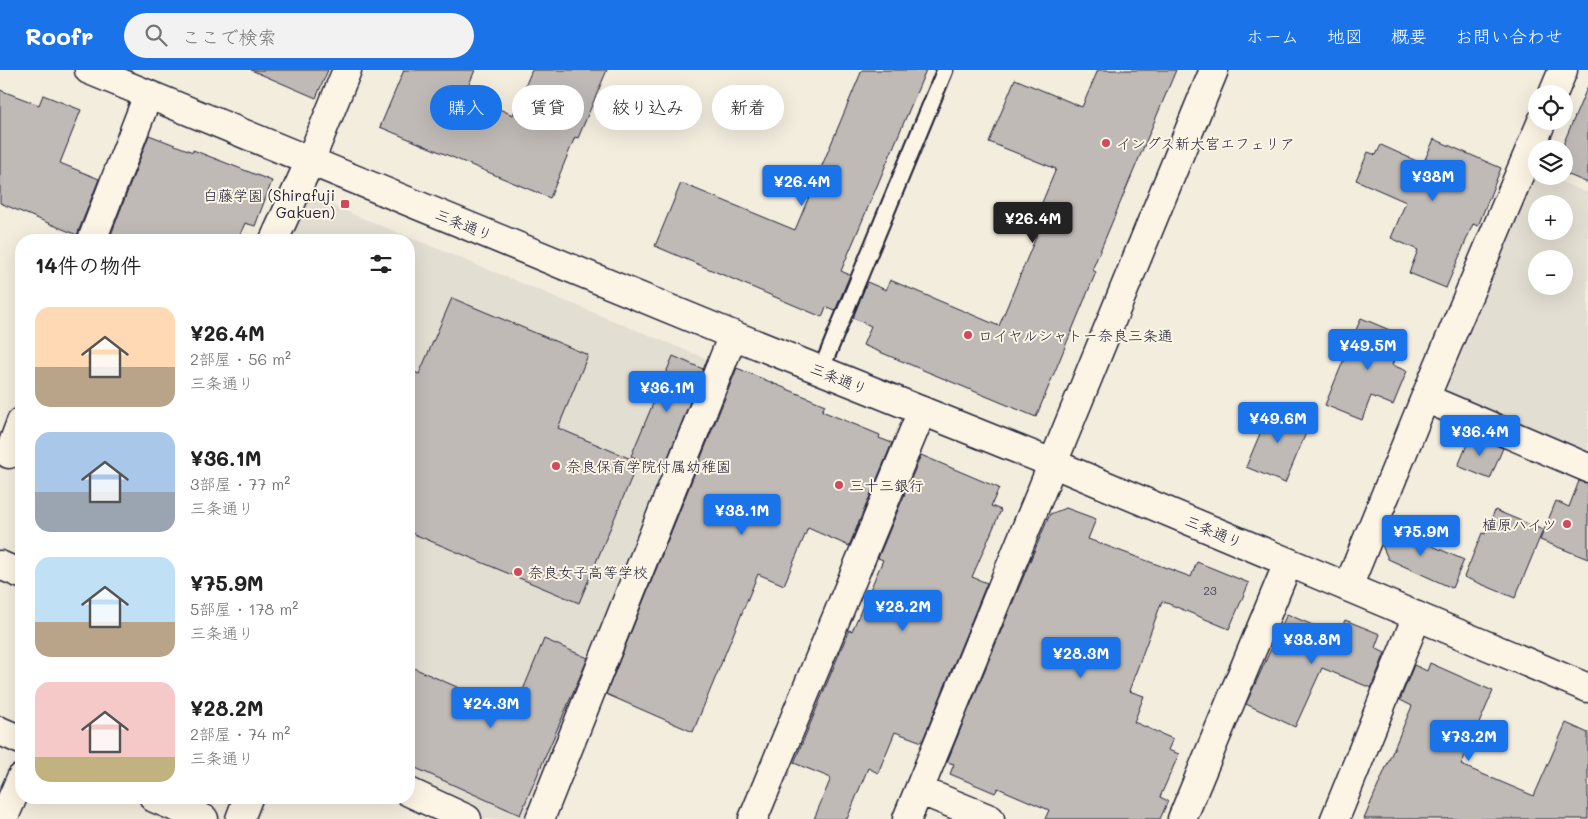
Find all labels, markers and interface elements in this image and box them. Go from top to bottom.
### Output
search box [124,13,474,58]
text: Roofr [25,20,94,51]
icon: search [142,21,170,49]
text: ここで検索 [182,24,277,49]
text: ホーム [1246,24,1299,48]
text: 地図 [1327,24,1363,48]
text: 概要 [1391,24,1427,48]
text: お問い合わせ [1455,24,1563,48]
chip: 購入 [430,85,502,130]
chip: 賃貸 [512,85,584,130]
chip: 絞り込み [594,85,702,130]
chip: 新着 [712,85,784,130]
map controls [1528,85,1573,295]
button: locate [1528,85,1573,130]
place label: イングス新大宮エフェリア [1116,133,1295,153]
marker: イングス新大宮エフェリア [1100,137,1112,149]
button: layers [1528,140,1573,185]
pin: ¥38M [1403,160,1463,202]
pin: ¥26.4M [761,164,843,207]
text: ¥38M [1412,165,1454,186]
text: ¥26.4M [773,170,831,191]
place label: 白藤学園 (Shirafuji Gakuen) [203,185,335,222]
button: + [1528,195,1573,240]
marker: 白藤学園 (Shirafuji Gakuen) [339,198,351,210]
pin: ¥26.4M [992,202,1074,244]
street label: 三条通り [432,203,496,245]
text: ¥26.4M [1004,207,1062,228]
icon: filters [367,250,395,278]
button: − [1528,250,1573,295]
text: 14件の物件 [35,251,142,278]
text: ¥26.4M [190,319,265,346]
place label: ロイヤルシャトー奈良三条通 [978,325,1173,345]
icon: home [75,327,135,387]
pin: ¥49.5M [1327,328,1409,371]
marker: ロイヤルシャトー奈良三条通 [962,329,974,341]
text: ¥49.5M [1339,334,1397,355]
text: 2部屋 · 56 m² [190,348,291,369]
street label: 三条通り [807,357,871,399]
pin: ¥36.1M [626,370,708,413]
text: 三条通り [190,372,254,393]
text: ¥36.1M [640,376,694,397]
pin: ¥49.6M [1237,402,1319,444]
text: ¥49.6M [1249,407,1307,428]
pin: ¥36.4M [1439,414,1521,457]
text: ¥36.4M [1451,420,1509,441]
text: ¥36.1M [190,444,262,471]
icon: home [75,452,135,512]
place label: 奈良保育学院付属幼稚園 [566,456,731,476]
marker: 奈良保育学院付属幼稚園 [550,460,562,472]
text: 3部屋 · 77 m² [190,473,290,494]
place label: 三十三銀行 [849,475,924,495]
marker: 三十三銀行 [833,479,845,491]
pin: ¥38.1M [701,494,783,536]
text: 三条通り [190,497,254,518]
text: ¥38.1M [715,499,769,520]
street label: 三条通り [1182,510,1246,552]
pin: ¥75.9M [1380,514,1462,557]
place label: 植原ハイツ [1482,514,1557,534]
marker: 植原ハイツ [1561,518,1573,530]
text: ¥75.9M [1393,520,1449,541]
place label: 奈良女子高等学校 [528,562,648,582]
marker: 奈良女子高等学校 [512,566,524,578]
text: ¥75.9M [190,569,264,596]
icon: home [75,577,135,637]
house number: 23 [1203,582,1217,598]
pin: ¥28.2M [862,590,944,632]
text: ¥28.2M [875,595,931,616]
text: 5部屋 · 178 m² [190,598,298,619]
text: 三条通り [190,622,254,643]
pin: ¥38.8M [1271,622,1353,665]
text: ¥38.8M [1283,628,1341,649]
pin: ¥28.3M [1040,636,1122,679]
text: ¥28.3M [1053,642,1109,663]
pin: ¥24.3M [450,686,532,729]
text: ¥24.3M [462,692,520,713]
text: ¥28.2M [190,694,264,721]
icon: home [75,702,135,762]
pin: ¥73.2M [1428,720,1510,762]
text: 2部屋 · 74 m² [190,723,290,744]
text: ¥73.2M [1441,725,1497,746]
text: 三条通り [190,747,254,768]

